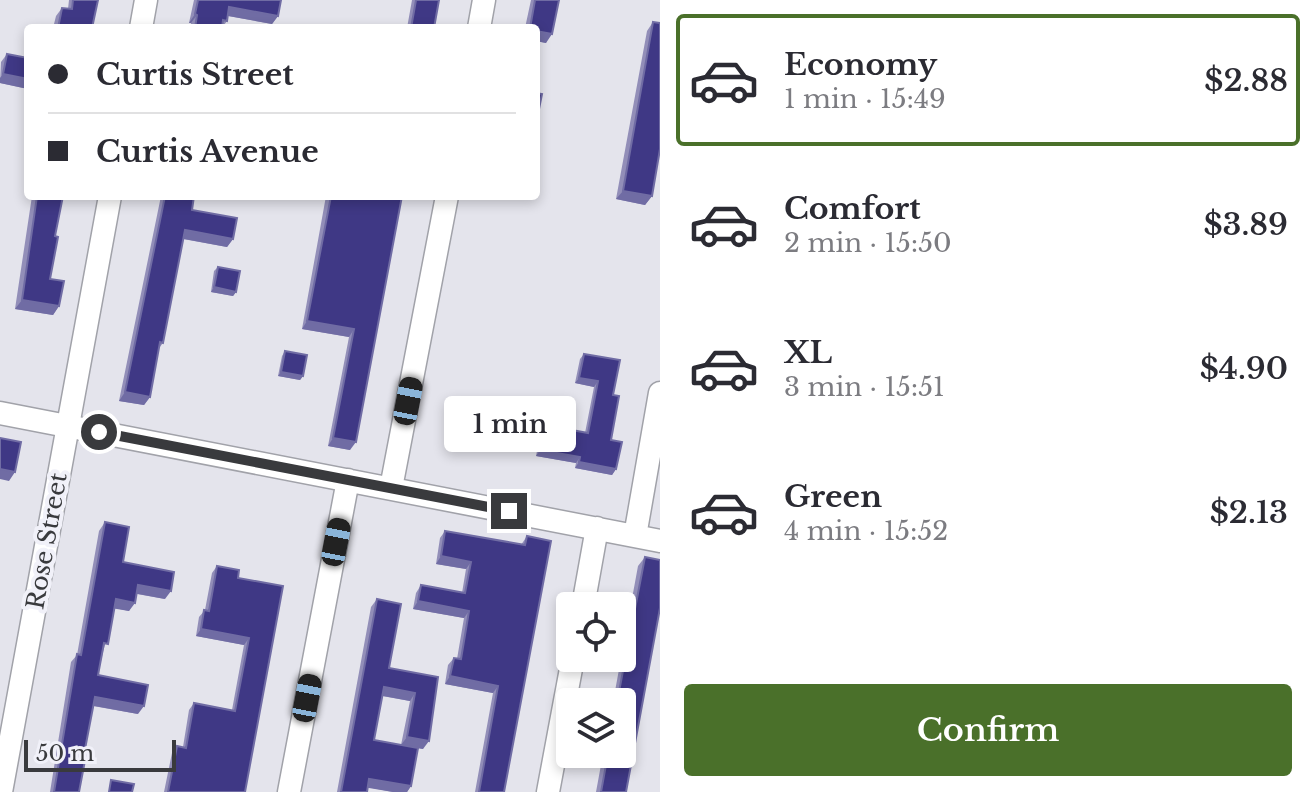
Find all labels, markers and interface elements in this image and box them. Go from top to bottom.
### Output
icon: car [688,44,760,116]
text: Economy [784,46,937,83]
text: Curtis Street [96,56,294,93]
text: $2.88 [1204,62,1288,99]
text: 1 min · 15:49 [784,83,946,115]
text: Curtis Avenue [96,133,319,170]
icon: car [688,188,760,260]
text: Comfort [784,190,921,227]
text: $3.89 [1203,206,1288,243]
text: 2 min · 15:50 [784,227,952,259]
icon: car [688,332,760,404]
text: XL [784,334,832,371]
text: $4.90 [1200,350,1288,387]
text: 3 min · 15:51 [784,371,945,403]
car [392,375,424,427]
callout: 1 min [443,395,575,451]
text: 1 min [473,408,547,440]
route start [81,414,117,450]
street label: Rose Street [20,470,73,611]
icon: car [688,476,760,548]
text: Green [784,478,882,515]
route end [491,493,527,529]
text: $2.13 [1210,494,1288,531]
text: 4 min · 15:52 [784,515,948,547]
car [320,516,352,568]
map controls [556,592,636,768]
button: locate [556,592,636,672]
car [291,672,323,724]
button: Confirm [684,684,1292,776]
button: layers [556,688,636,768]
scale bar [24,736,176,772]
text: 50 m [36,740,94,767]

